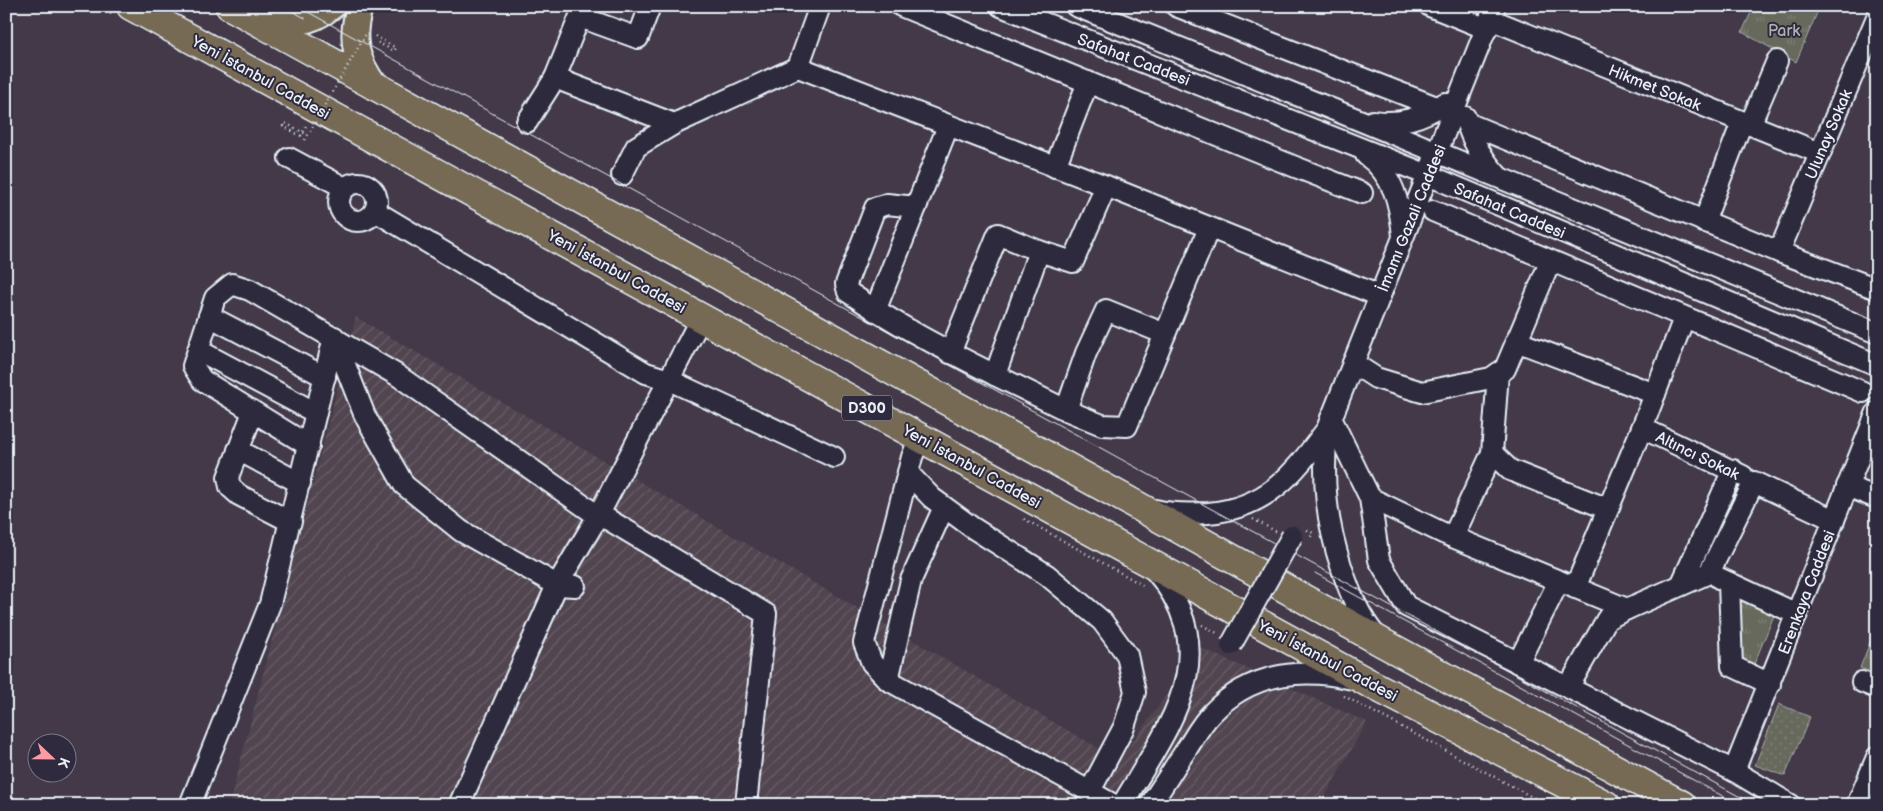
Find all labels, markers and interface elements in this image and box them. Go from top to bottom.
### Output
park label: Park [1768,22,1800,41]
street label: Yeni İstanbul Caddesi [187,30,334,124]
street label: Safahat Caddesi [1074,30,1193,91]
street label: Hikmet Sokak [1605,61,1704,116]
street label: Ulunay Sokak [1802,87,1857,182]
street label: İmamı Gazali Caddesi [1372,141,1451,295]
street label: Safahat Caddesi [1451,179,1568,243]
street label: Yeni İstanbul Caddesi [543,224,690,318]
road number: D300 [842,396,892,420]
street label: Yeni İstanbul Caddesi [898,419,1045,513]
street label: Altıncı Sokak [1652,428,1742,485]
street label: Erenkaya Caddesi [1775,528,1840,657]
street label: Yeni İstanbul Caddesi [1253,614,1401,706]
north arrow [28,734,78,784]
text: K [54,755,73,771]

